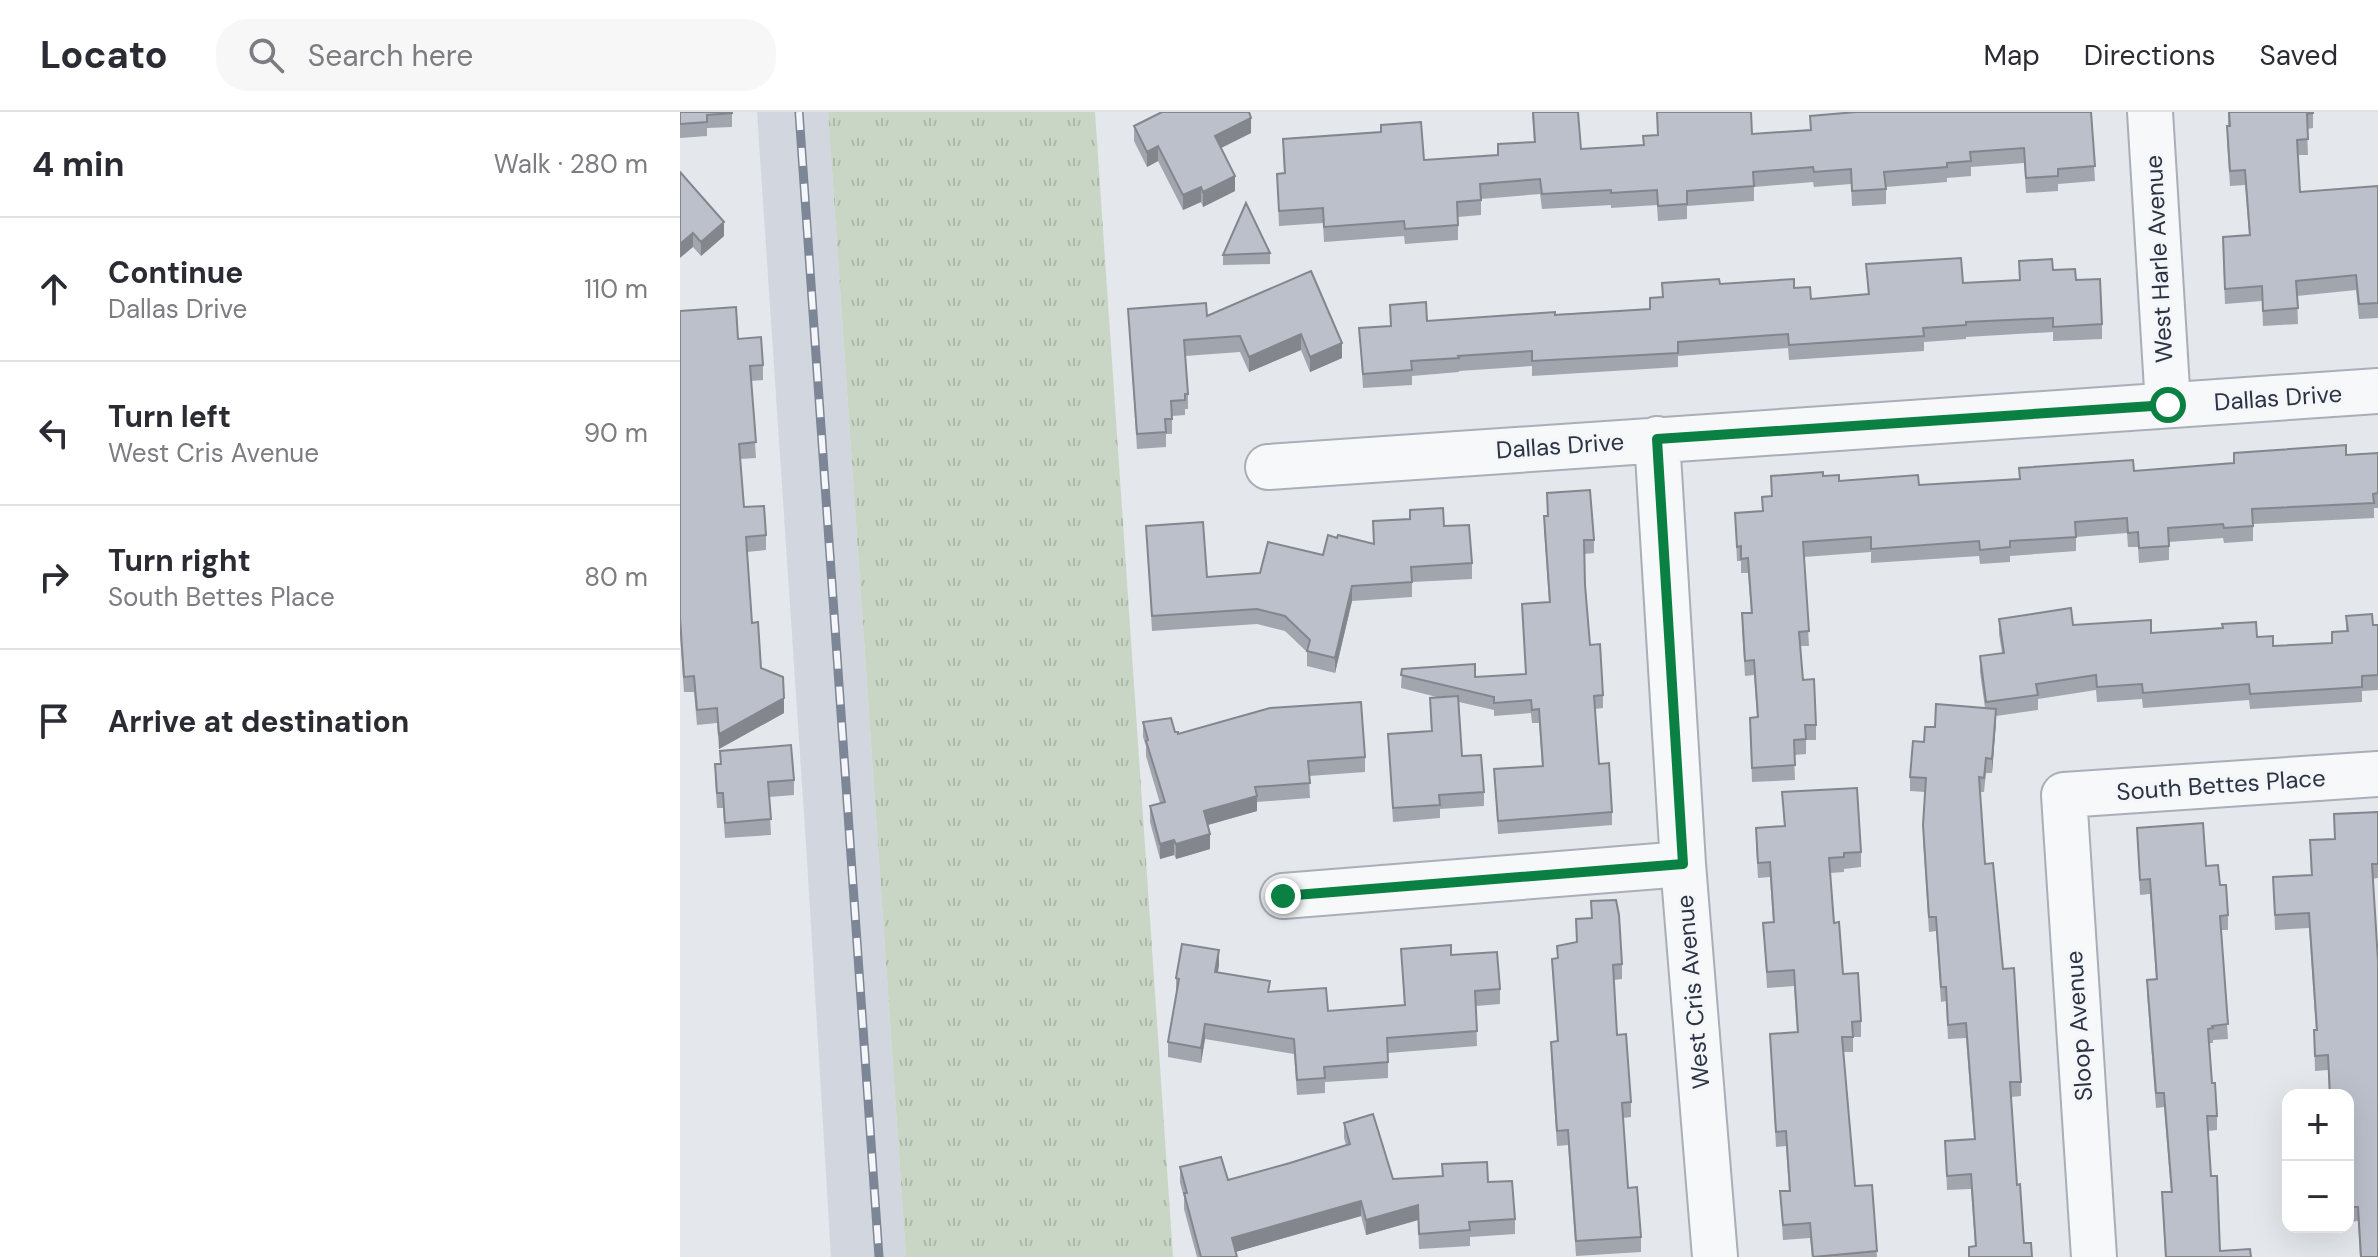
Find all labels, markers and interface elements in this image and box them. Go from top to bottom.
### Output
search box [216,19,776,91]
text: Locato [40,30,168,80]
icon: search [244,33,288,77]
text: Search here [308,36,473,75]
text: Map [1983,37,2040,74]
text: Directions [2084,37,2216,74]
text: Saved [2260,37,2338,74]
text: 4 min [32,142,124,187]
text: Walk · 280 m [494,147,648,181]
street label: West Harle Avenue [2138,154,2179,364]
text: Continue [108,253,243,292]
icon: ahead [32,267,76,311]
text: 110 m [584,272,648,306]
text: Dallas Drive [108,292,247,326]
street label: Dallas Drive [2213,378,2343,417]
route start [2150,387,2186,423]
text: Turn left [108,397,231,436]
icon: left [32,411,76,455]
text: 90 m [584,416,648,450]
street label: Dallas Drive [1495,426,1625,465]
text: West Cris Avenue [108,436,319,470]
text: Turn right [108,541,251,580]
icon: right [32,555,76,599]
text: 80 m [584,560,648,594]
text: South Bettes Place [108,580,335,614]
icon: arrive [32,699,76,743]
text: Arrive at destination [108,702,409,741]
street label: South Bettes Place [2115,762,2327,807]
route end [1265,878,1301,914]
street label: West Cris Avenue [1669,894,1716,1090]
street label: Sloop Avenue [2058,950,2099,1102]
map controls [2282,1089,2354,1233]
button: + [2282,1089,2354,1161]
button: − [2282,1161,2354,1233]

